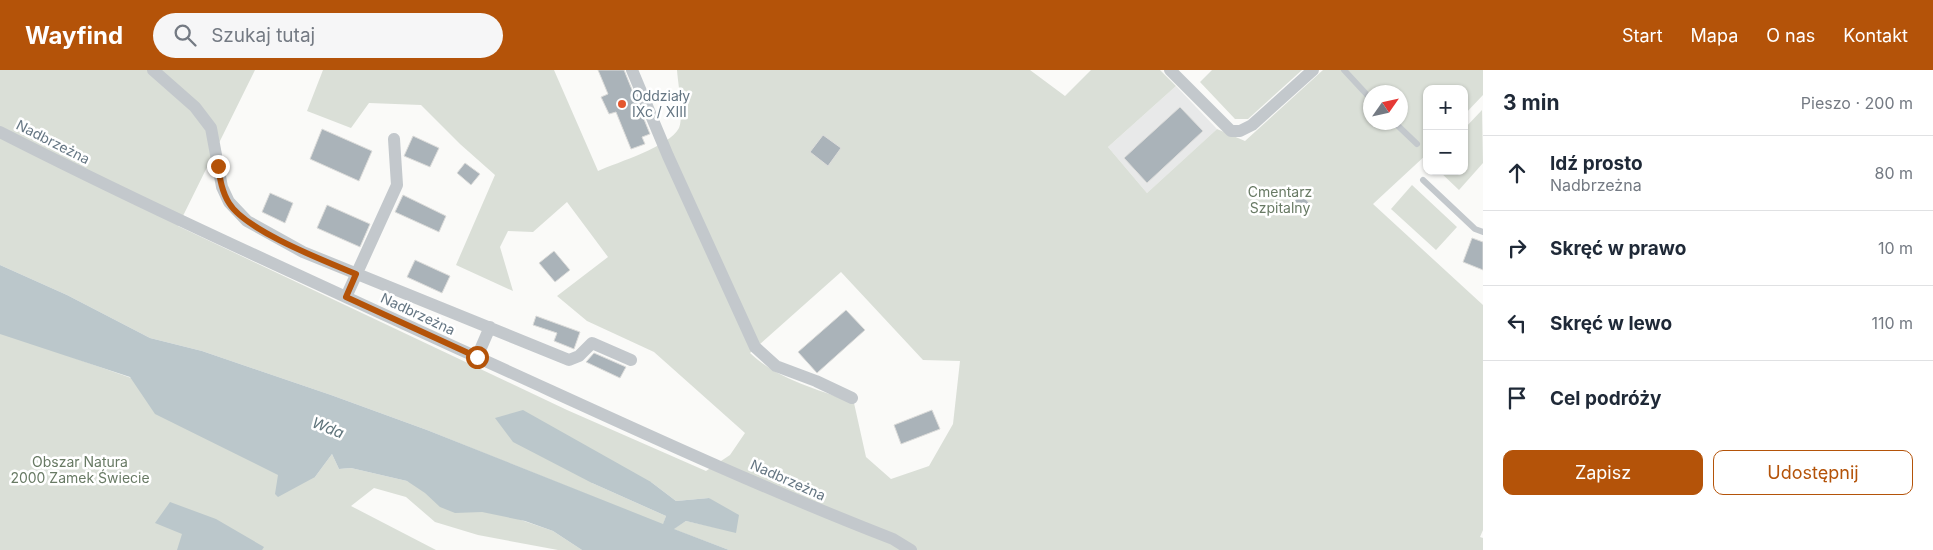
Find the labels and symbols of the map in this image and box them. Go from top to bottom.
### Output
north arrow [1363,85,1408,130]
place label: Oddziały IXc / XIII [632,87,690,120]
marker: Oddziały IXc / XIII [616,98,628,110]
street label: Nadbrzeżna [14,116,93,167]
route end [207,155,230,178]
park label: Cmentarz Szpitalny [1248,183,1312,216]
street label: Nadbrzeżna [378,289,458,338]
route start [466,346,489,369]
water label: Wda [310,413,347,442]
park label: Obszar Natura 2000 Zamek Świecie [10,453,150,486]
street label: Nadbrzeżna [748,455,828,504]

